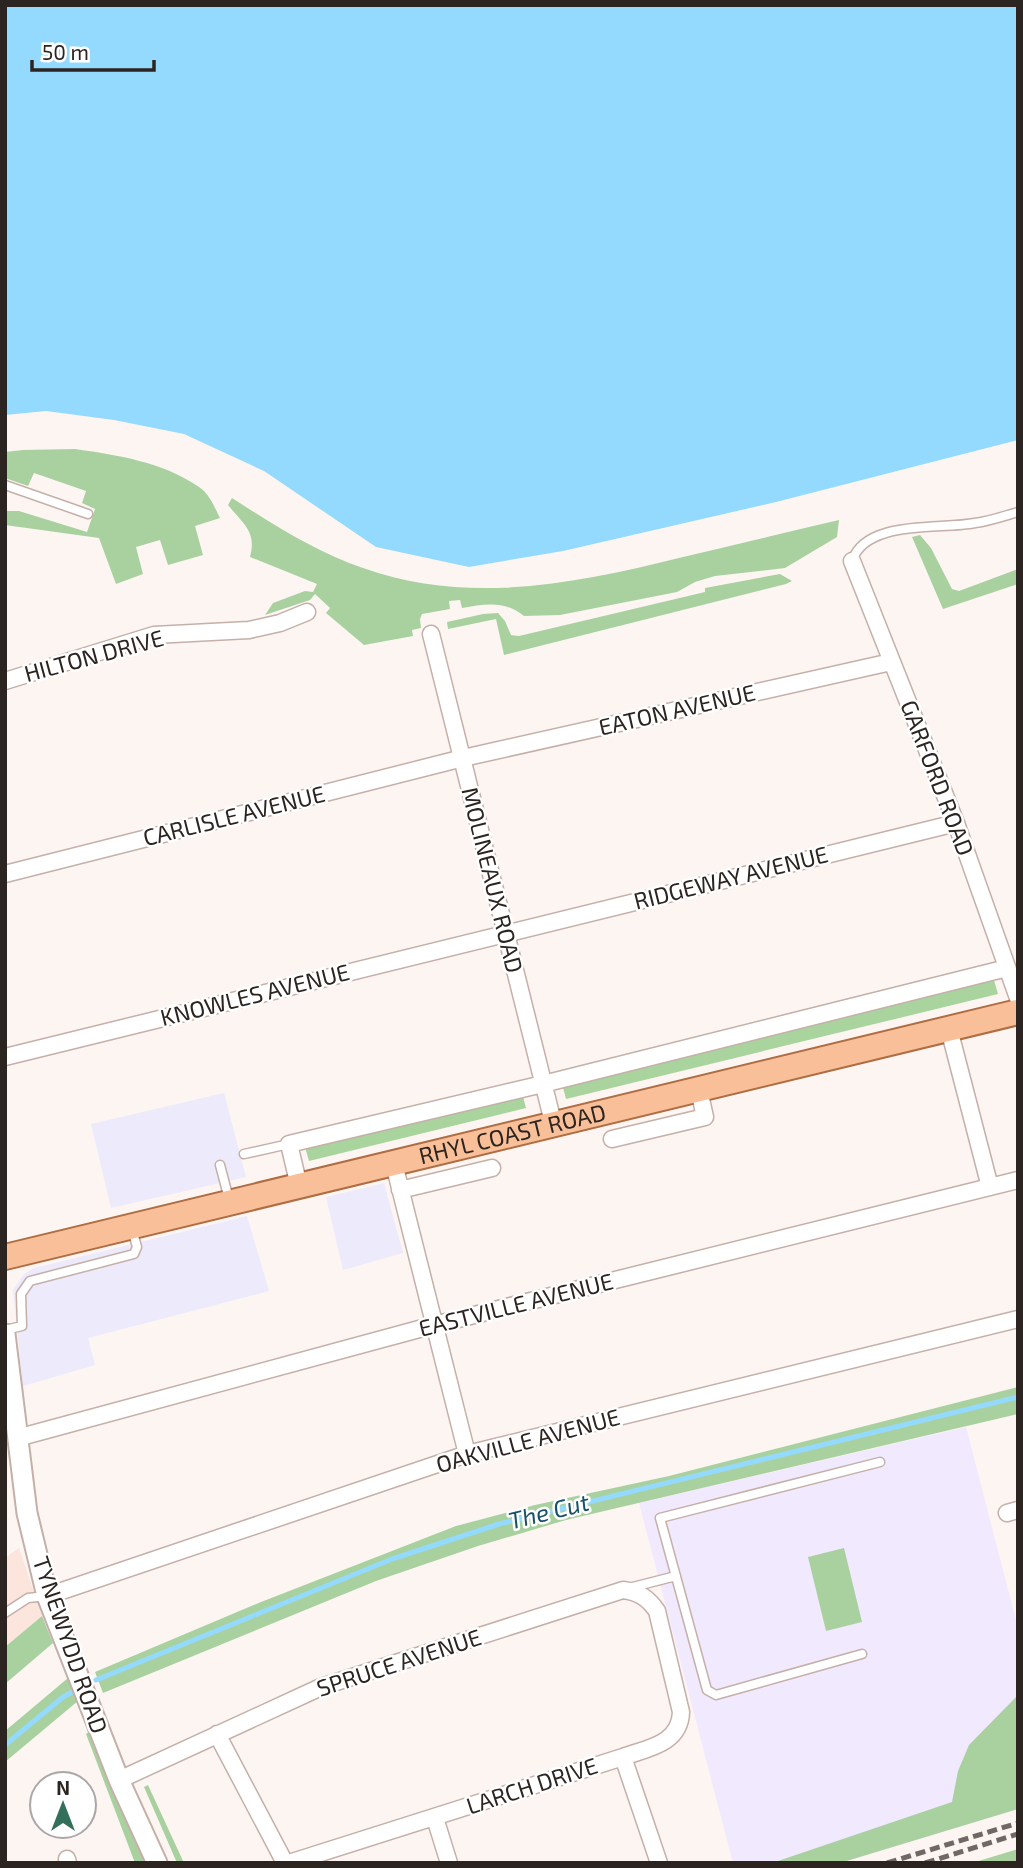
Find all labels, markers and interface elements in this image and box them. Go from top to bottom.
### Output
scale bar [32,28,154,72]
text: 50 m [42,39,89,64]
street label: HILTON DRIVE [21,623,166,687]
street label: EATON AVENUE [596,677,758,741]
street label: GARFORD ROAD [895,696,980,859]
street label: CARLISLE AVENUE [140,779,328,851]
street label: MOLINEAUX ROAD [456,784,530,975]
street label: RIDGEWAY AVENUE [631,839,831,915]
street label: KNOWLES AVENUE [157,957,352,1031]
street label: RHYL COAST ROAD [416,1097,609,1169]
street label: EASTVILLE AVENUE [416,1266,616,1342]
street label: OAKVILLE AVENUE [433,1402,623,1478]
water label: The Cut [505,1486,593,1535]
street label: TYNEWYDD ROAD [28,1553,114,1737]
street label: SPRUCE AVENUE [313,1622,485,1702]
street label: LARCH DRIVE [463,1751,601,1819]
north arrow [28,1770,98,1840]
text: N [56,1776,70,1799]

